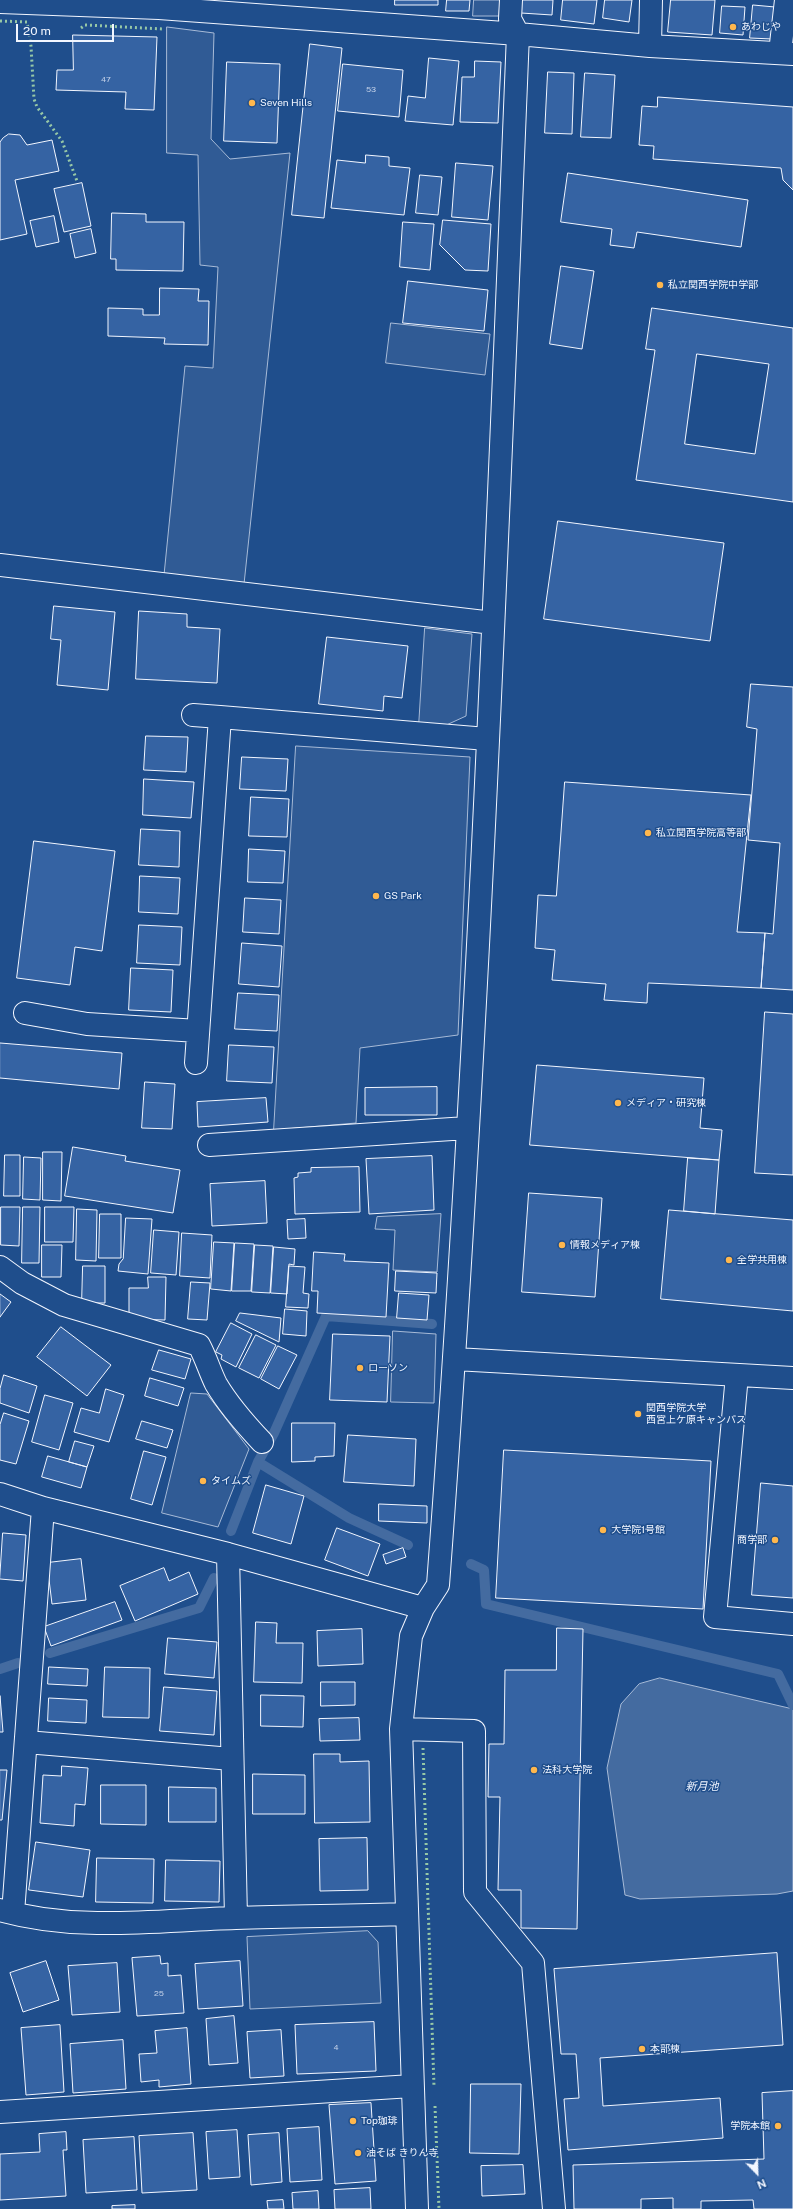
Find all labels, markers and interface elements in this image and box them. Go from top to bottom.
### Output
scale bar [18,16,116,42]
place label: あわじや [741,21,781,33]
marker: あわじや [728,22,738,32]
text: 20 m [23,24,51,38]
house number: 47 [101,75,111,85]
house number: 53 [366,85,376,95]
place label: Seven Hills [260,97,312,109]
marker: Seven Hills [247,98,257,108]
place label: 私立関西学院中学部 [668,279,758,291]
marker: 私立関西学院中学部 [655,280,665,290]
place label: 私立関西学院高等部 [656,827,746,839]
marker: 私立関西学院高等部 [643,828,653,838]
place label: GS Park [384,890,422,902]
marker: GS Park [371,891,381,901]
place label: メディア・研究棟 [626,1097,706,1109]
marker: メディア・研究棟 [613,1098,623,1108]
place label: 情報メディア棟 [570,1239,640,1251]
marker: 情報メディア棟 [557,1240,567,1250]
place label: 全学共用棟 [737,1254,787,1266]
marker: 全学共用棟 [724,1255,734,1265]
place label: ローソン [368,1362,408,1374]
marker: ローソン [355,1363,365,1373]
place label: 関西学院大学 西宮上ケ原キャンパス [646,1402,746,1426]
marker: 関西学院大学 西宮上ケ原キャンパス [633,1409,643,1419]
place label: タイムズ [211,1475,251,1487]
marker: タイムズ [198,1476,208,1486]
place label: 大学院1号館 [611,1524,665,1536]
marker: 大学院1号館 [598,1525,608,1535]
place label: 商学部 [737,1534,767,1546]
marker: 商学部 [770,1535,780,1545]
place label: 法科大学院 [542,1764,592,1776]
marker: 法科大学院 [529,1765,539,1775]
water label: 新月池 [686,1780,718,1794]
house number: 25 [154,1989,164,1999]
house number: 4 [333,2043,339,2053]
place label: 本部棟 [650,2043,680,2055]
marker: 本部棟 [637,2044,647,2054]
place label: Top珈琲 [361,2115,398,2127]
marker: Top珈琲 [348,2116,358,2126]
place label: 学院本館 [730,2120,770,2132]
marker: 学院本館 [773,2121,783,2131]
place label: 油そば きりん寺 [366,2147,438,2159]
marker: 油そば きりん寺 [353,2148,363,2158]
north arrow [737,2153,777,2193]
text: N [755,2177,768,2191]

